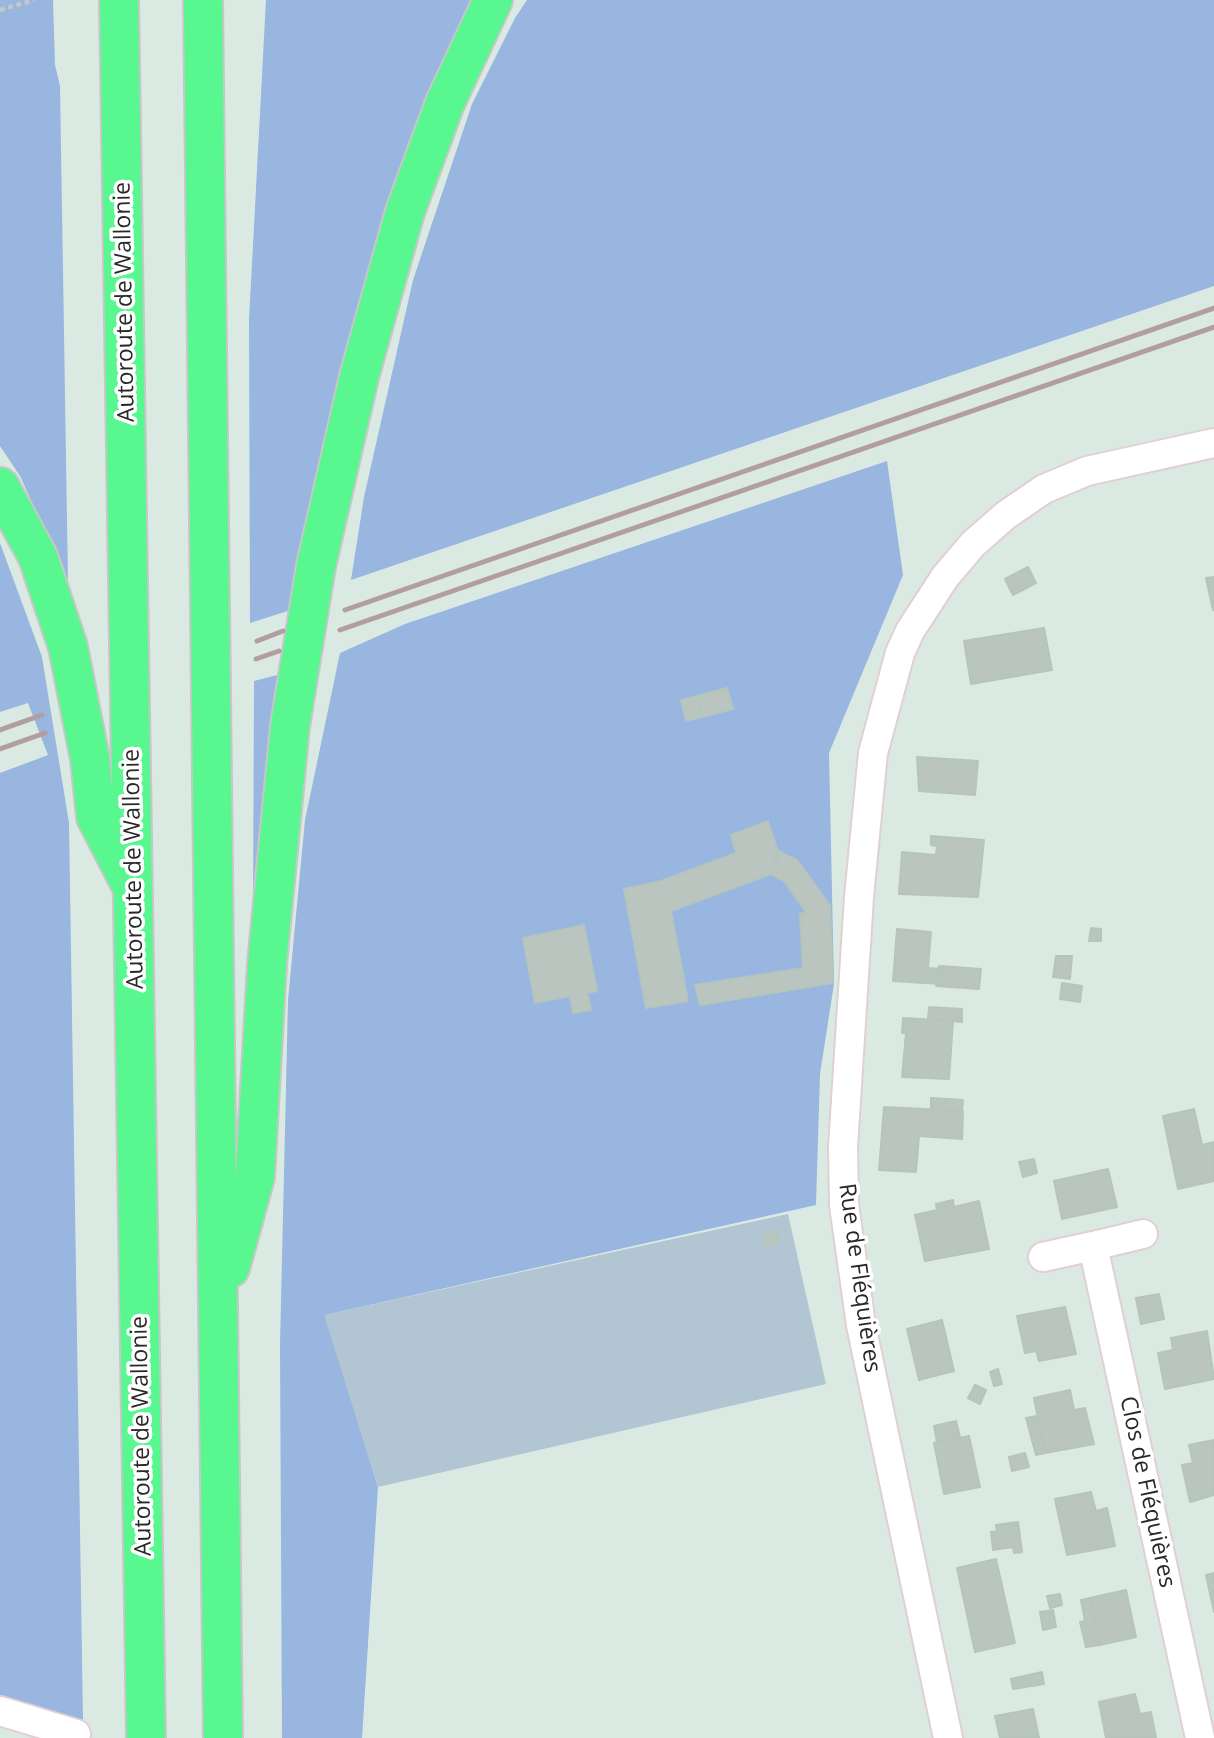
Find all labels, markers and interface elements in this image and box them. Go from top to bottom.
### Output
street label: Autoroute de Wallonie [109,182,141,422]
street label: Autoroute de Wallonie [118,749,150,989]
street label: Rue de Fléquières [832,1182,886,1374]
street label: Autoroute de Wallonie [126,1316,158,1556]
street label: Clos de Fléquières [1113,1394,1181,1590]

